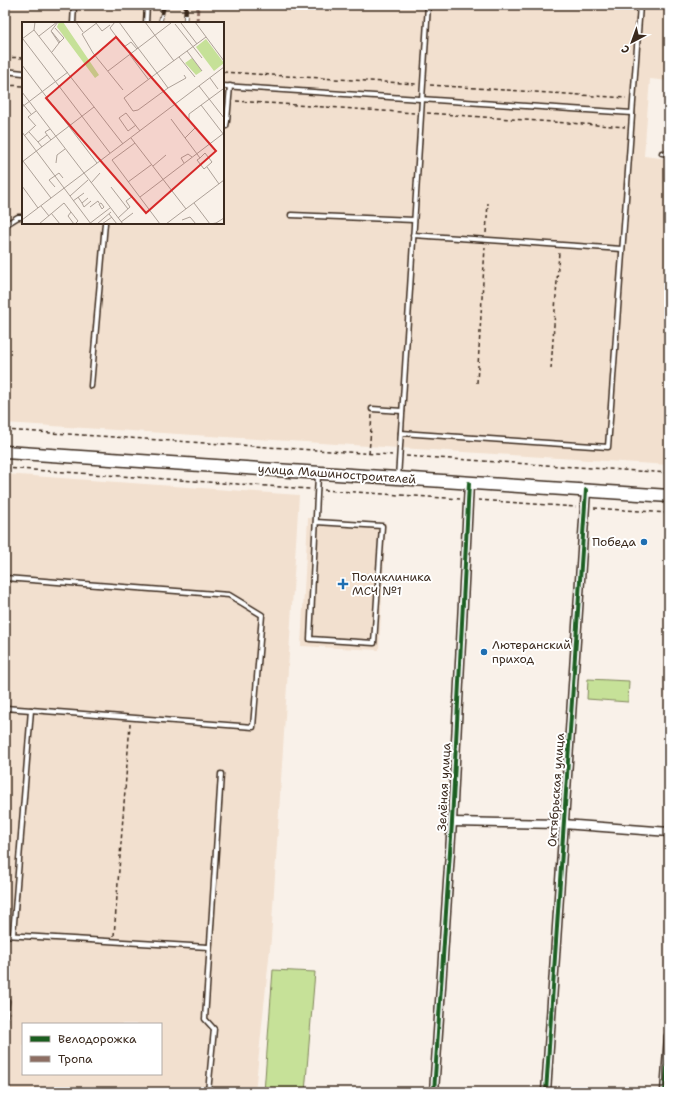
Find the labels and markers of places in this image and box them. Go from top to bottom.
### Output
place label: Победа [592,534,637,550]
marker: Победа [639,537,649,547]
place label: Поликлиника МСЧ №1 [352,569,431,599]
marker: Поликлиника МСЧ №1 [337,578,349,590]
place label: Лютеранский приход [492,637,571,667]
marker: Лютеранский приход [479,647,489,657]

